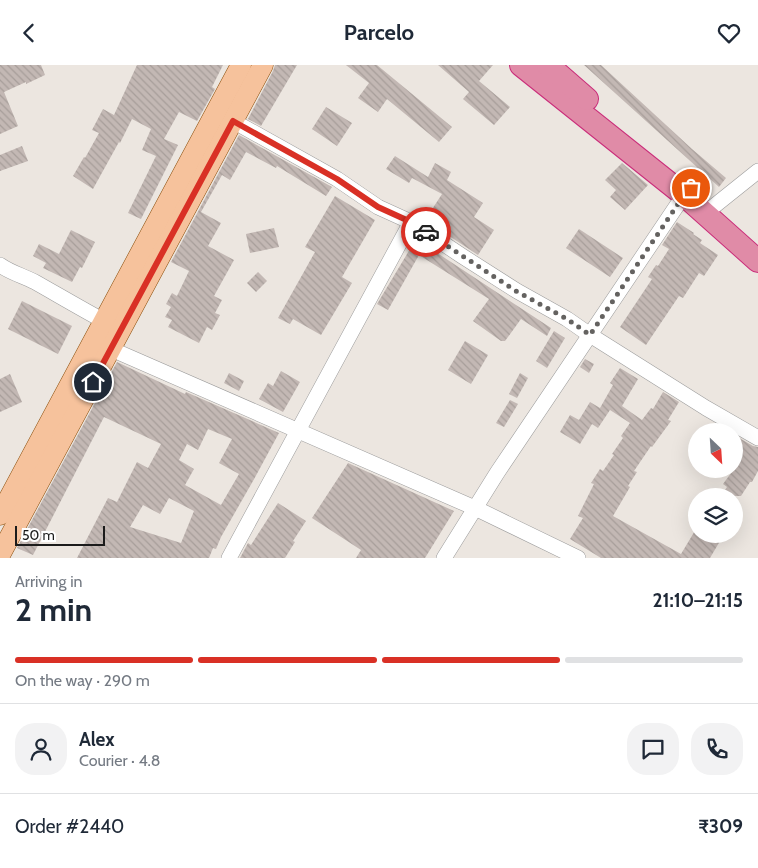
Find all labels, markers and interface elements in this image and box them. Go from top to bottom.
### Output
icon: back [15,19,43,47]
text: Parcelo [344,19,414,46]
icon: heart [715,19,743,47]
pin [670,167,712,209]
icon: bag [677,174,705,202]
courier [401,207,451,257]
icon: car [412,218,440,246]
pin [72,361,114,403]
icon: home [79,368,107,396]
north arrow [688,423,742,477]
map controls [688,423,743,543]
button: layers [688,488,743,543]
scale bar [15,523,105,546]
text: 50 m [22,526,55,544]
text: Arriving in [15,572,82,591]
text: 21:10–21:15 [653,589,743,612]
text: 2 min [15,590,92,629]
text: On the way · 290 m [15,671,150,690]
button: person [15,723,67,775]
button: chat [627,723,679,775]
button: phone [691,723,743,775]
text: Alex [79,728,115,751]
text: Courier · 4.8 [79,751,161,770]
text: Order #2440 [15,815,124,838]
text: ₹309 [698,815,743,838]

